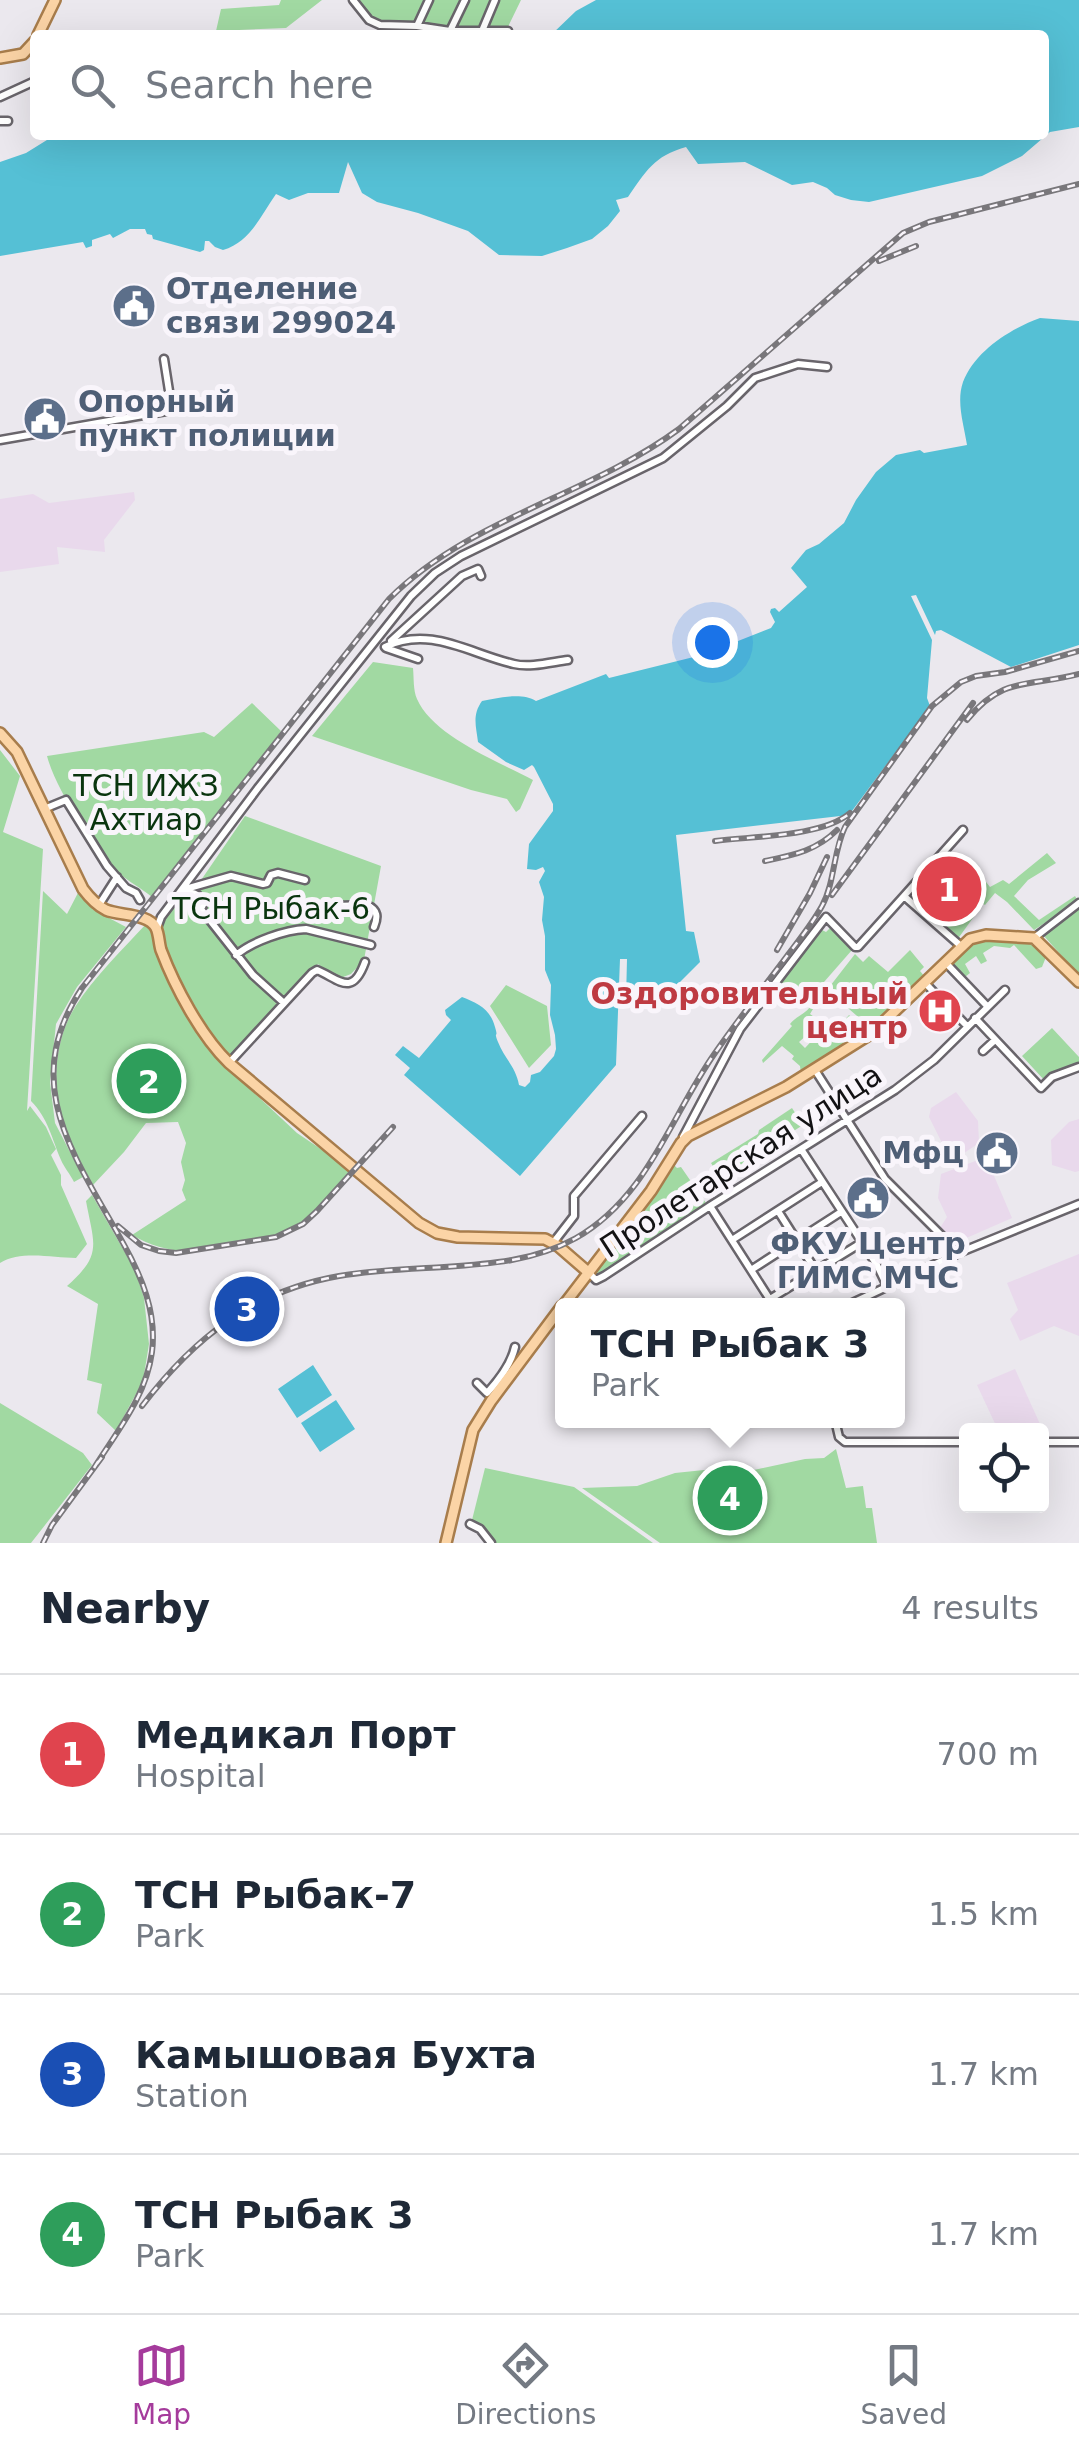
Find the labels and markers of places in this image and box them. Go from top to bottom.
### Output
place label: Отделение связи 299024 [166,271,396,340]
public building icon: Отделение связи 299024 [111,283,157,329]
place label: Опорный пункт полиции [78,384,336,453]
public building icon: Опорный пункт полиции [22,396,68,442]
pin: 1 [916,852,982,926]
place label: Оздоровительный центр [591,976,908,1045]
hospital icon: Оздоровительный центр [917,988,963,1034]
pin: 2 [116,1044,182,1118]
public building icon: Мфц [974,1130,1020,1176]
place label: Мфц [882,1135,964,1170]
public building icon: ФКУ Центр ГИМС МЧС [845,1175,891,1221]
place label: ФКУ Центр ГИМС МЧС [770,1226,966,1295]
pin: 3 [214,1272,280,1346]
pin: 4 [698,1460,762,1536]

